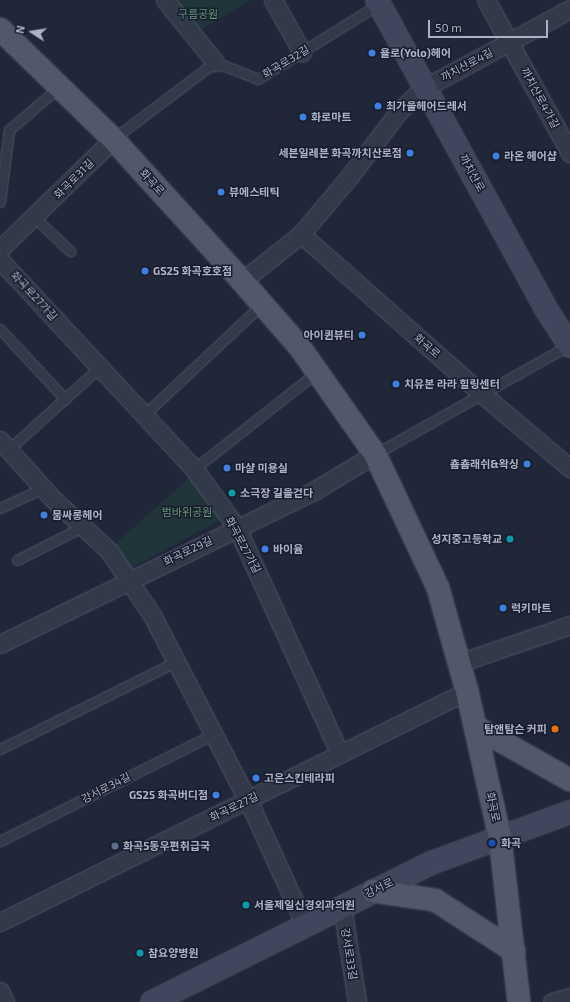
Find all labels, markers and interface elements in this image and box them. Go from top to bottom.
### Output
park label: 구름공원 [178,7,218,21]
north arrow [12,12,52,52]
scale bar [430,12,550,38]
text: 50 m [435,20,462,34]
text: N [13,24,27,35]
street label: 화곡로32길 [260,43,312,81]
place label: 욜로(Yolo)헤어 [380,46,451,60]
street label: 까치산로4길 [439,46,495,84]
marker: 욜로(Yolo)헤어 [367,48,377,58]
street label: 까치산로4가길 [518,65,562,131]
place label: 최가을헤어드레서 [386,99,467,113]
marker: 최가을헤어드레서 [373,101,383,111]
place label: 화로마트 [311,110,351,124]
marker: 화로마트 [298,112,308,122]
place label: 세븐일레븐 화곡까치산로점 [278,146,402,160]
marker: 세븐일레븐 화곡까치산로점 [405,148,415,158]
place label: 라온 헤어샵 [504,149,557,163]
marker: 라온 헤어샵 [491,151,501,161]
street label: 까치산로 [456,152,488,194]
street label: 화곡로31길 [51,156,97,202]
street label: 화곡로 [137,166,167,198]
place label: 뷰에스테틱 [229,185,280,199]
marker: 뷰에스테틱 [216,187,226,197]
place label: GS25 화곡호호점 [153,264,232,278]
marker: GS25 화곡호호점 [140,266,150,276]
street label: 화곡로27가길 [8,269,60,323]
place label: 아이퀸뷰티 [303,328,354,342]
marker: 아이퀸뷰티 [357,330,367,340]
street label: 화곡로 [411,331,443,361]
place label: 치유본 라라 힐링센터 [404,377,500,391]
marker: 치유본 라라 힐링센터 [391,379,401,389]
place label: 춈춈래쉬&왁싱 [450,457,519,471]
marker: 춈춈래쉬&왁싱 [522,459,532,469]
place label: 마샬 미용실 [235,461,288,475]
marker: 마샬 미용실 [222,463,232,473]
place label: 소극장 길을걷다 [240,486,313,500]
marker: 소극장 길을걷다 [227,488,237,498]
park label: 범바위공원 [162,505,212,519]
place label: 뭄싸롱헤어 [52,508,103,522]
marker: 뭄싸롱헤어 [39,510,49,520]
street label: 화곡로27가길 [223,514,263,576]
place label: 성지중고등학교 [431,532,502,546]
street label: 화곡로29길 [161,533,215,569]
marker: 성지중고등학교 [505,534,515,544]
place label: 바이윰 [273,542,303,556]
marker: 바이윰 [260,544,270,554]
place label: 럭키마트 [511,601,551,615]
marker: 럭키마트 [498,603,508,613]
place label: 탐앤탐슨 커피 [484,722,547,736]
marker: 탐앤탐슨 커피 [550,724,560,734]
street label: 강서로34길 [79,770,133,806]
place label: 고은스킨테라피 [264,771,335,785]
marker: 고은스킨테라피 [251,773,261,783]
place label: GS25 화곡버디점 [129,788,208,802]
street label: 화곡로27길 [208,790,260,824]
marker: GS25 화곡버디점 [211,790,221,800]
street label: 화곡로 [483,791,503,823]
place label: 화곡 [501,836,521,850]
marker: 화곡 [486,837,498,849]
place label: 화곡5동우편취급국 [123,839,210,853]
marker: 화곡5동우편취급국 [110,841,120,851]
street label: 강서로 [362,875,396,901]
place label: 서울제일신경외과의원 [254,898,355,912]
marker: 서울제일신경외과의원 [241,900,251,910]
street label: 강서로33길 [338,927,360,981]
place label: 참요양병원 [148,946,199,960]
marker: 참요양병원 [135,948,145,958]

